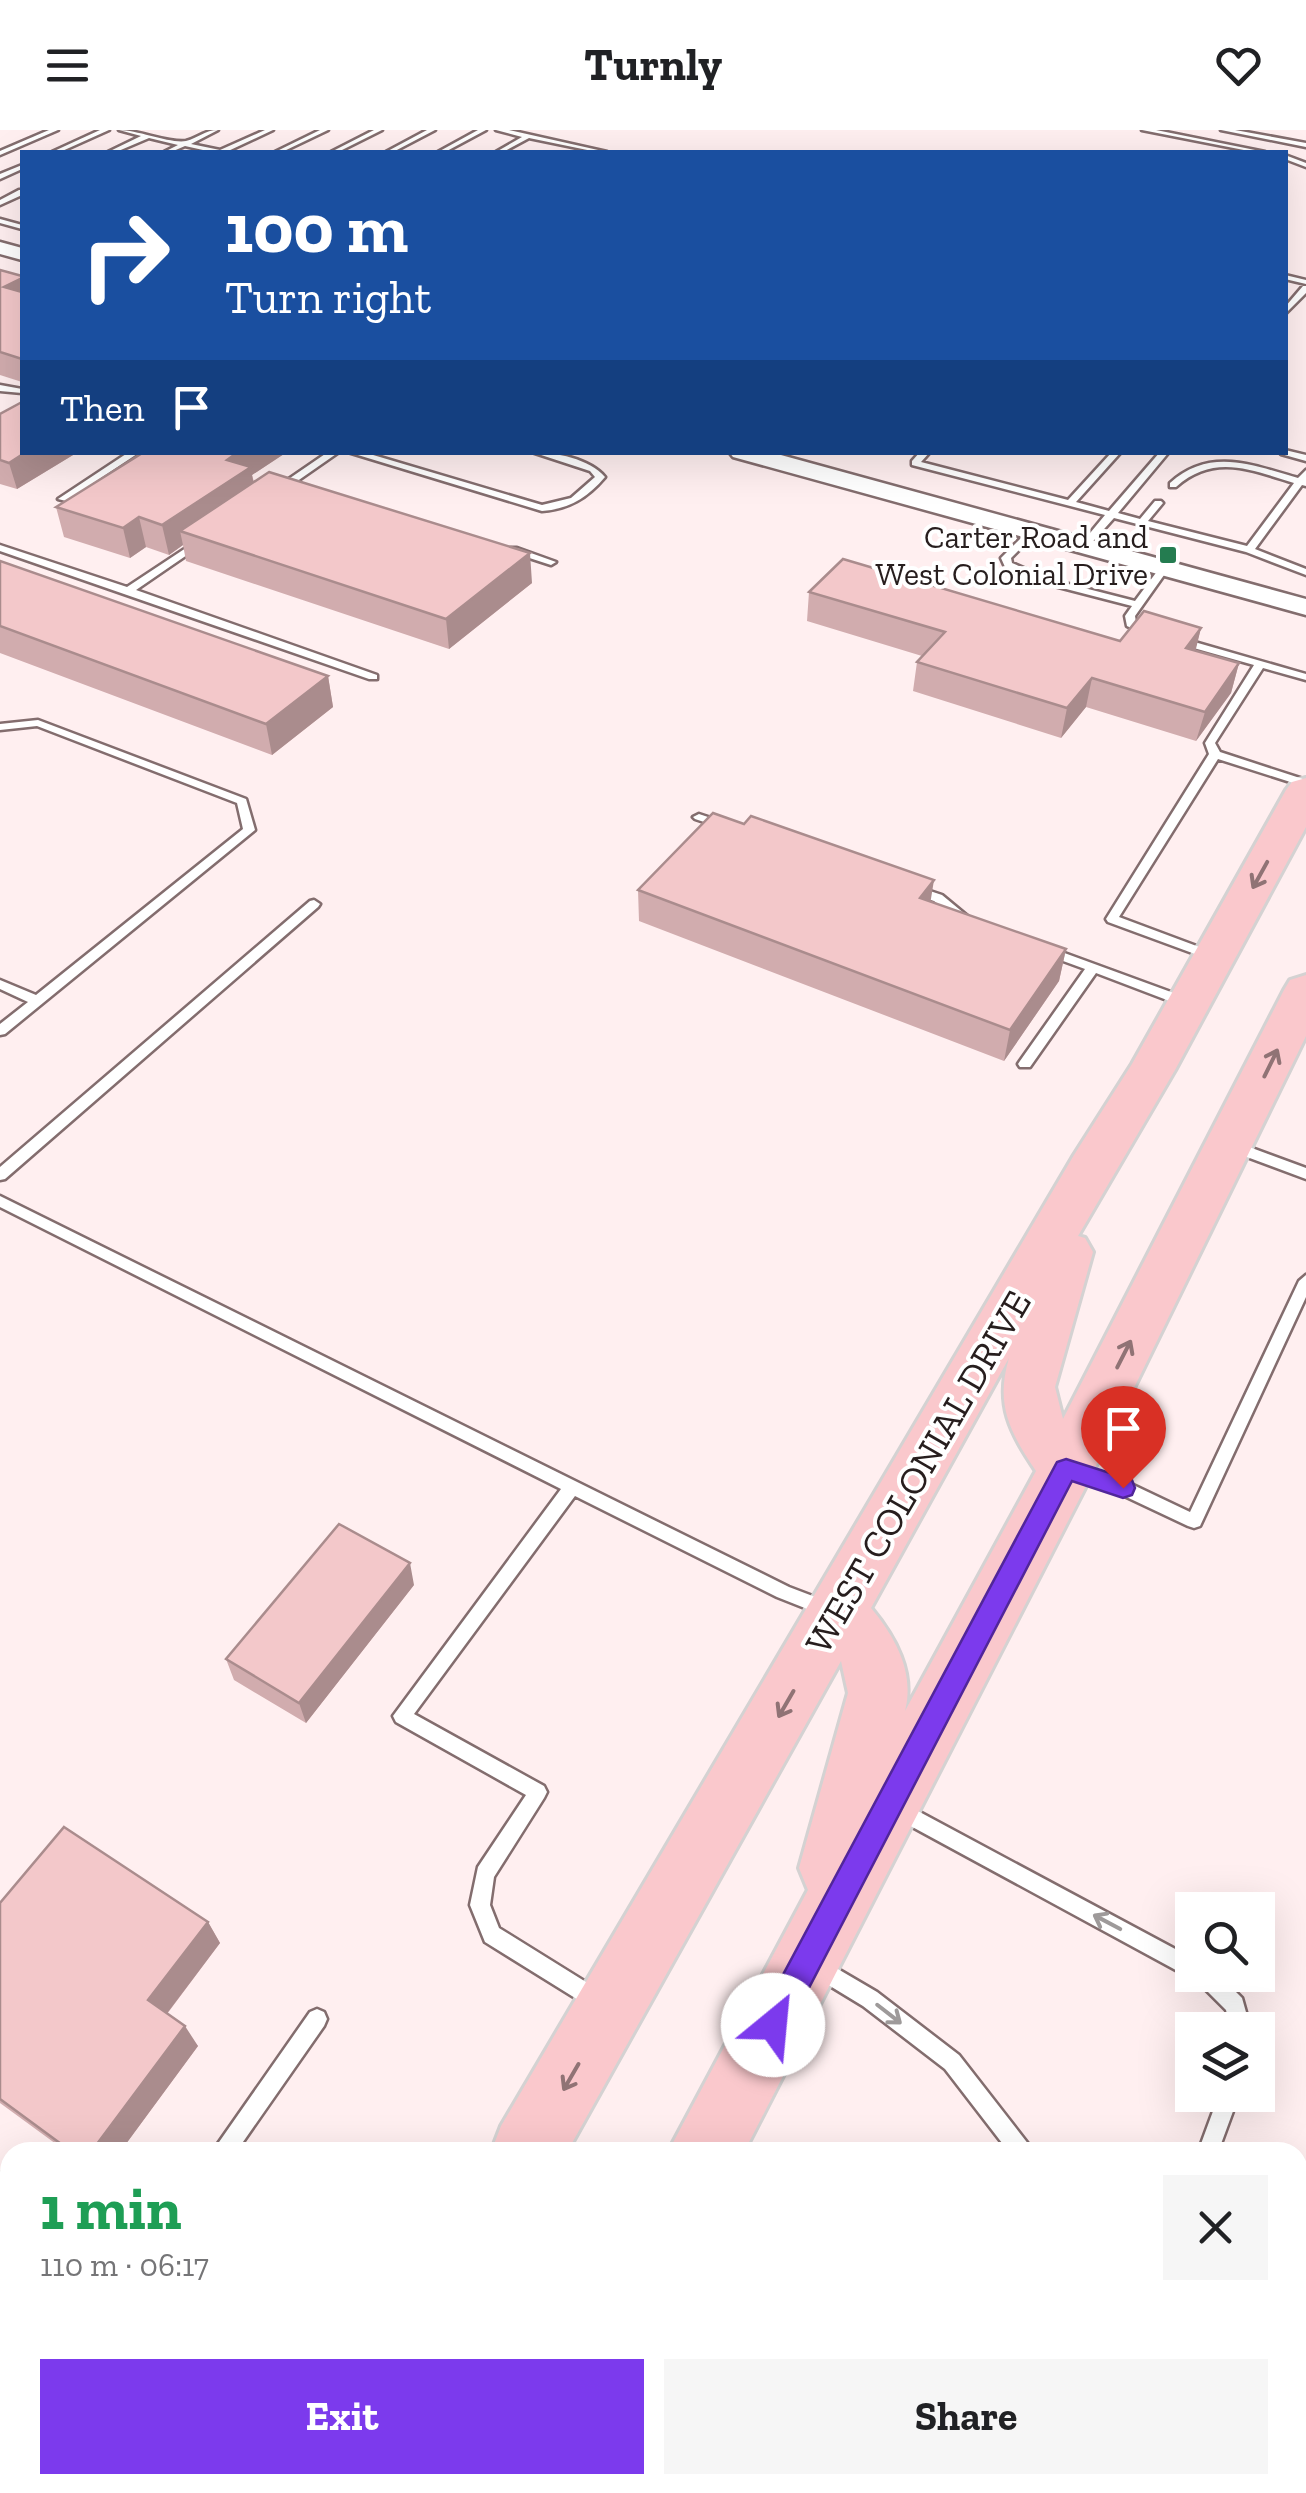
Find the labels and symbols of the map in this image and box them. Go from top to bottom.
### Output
place label: Carter Road and West Colonial Drive [876,518,1148,593]
marker: Carter Road and West Colonial Drive [1157,544,1179,566]
one-way arrow [1249,860,1269,890]
one-way arrow [1262,1049,1281,1079]
street label: WEST COLONIAL DRIVE [795,1282,1041,1662]
one-way arrow [1115,1339,1134,1369]
pin [1081,1386,1166,1489]
one-way arrow [776,1690,796,1718]
one-way arrow [1092,1911,1122,1931]
position arrow [721,1973,825,2077]
one-way arrow [875,2003,902,2024]
one-way arrow [561,2062,581,2091]

